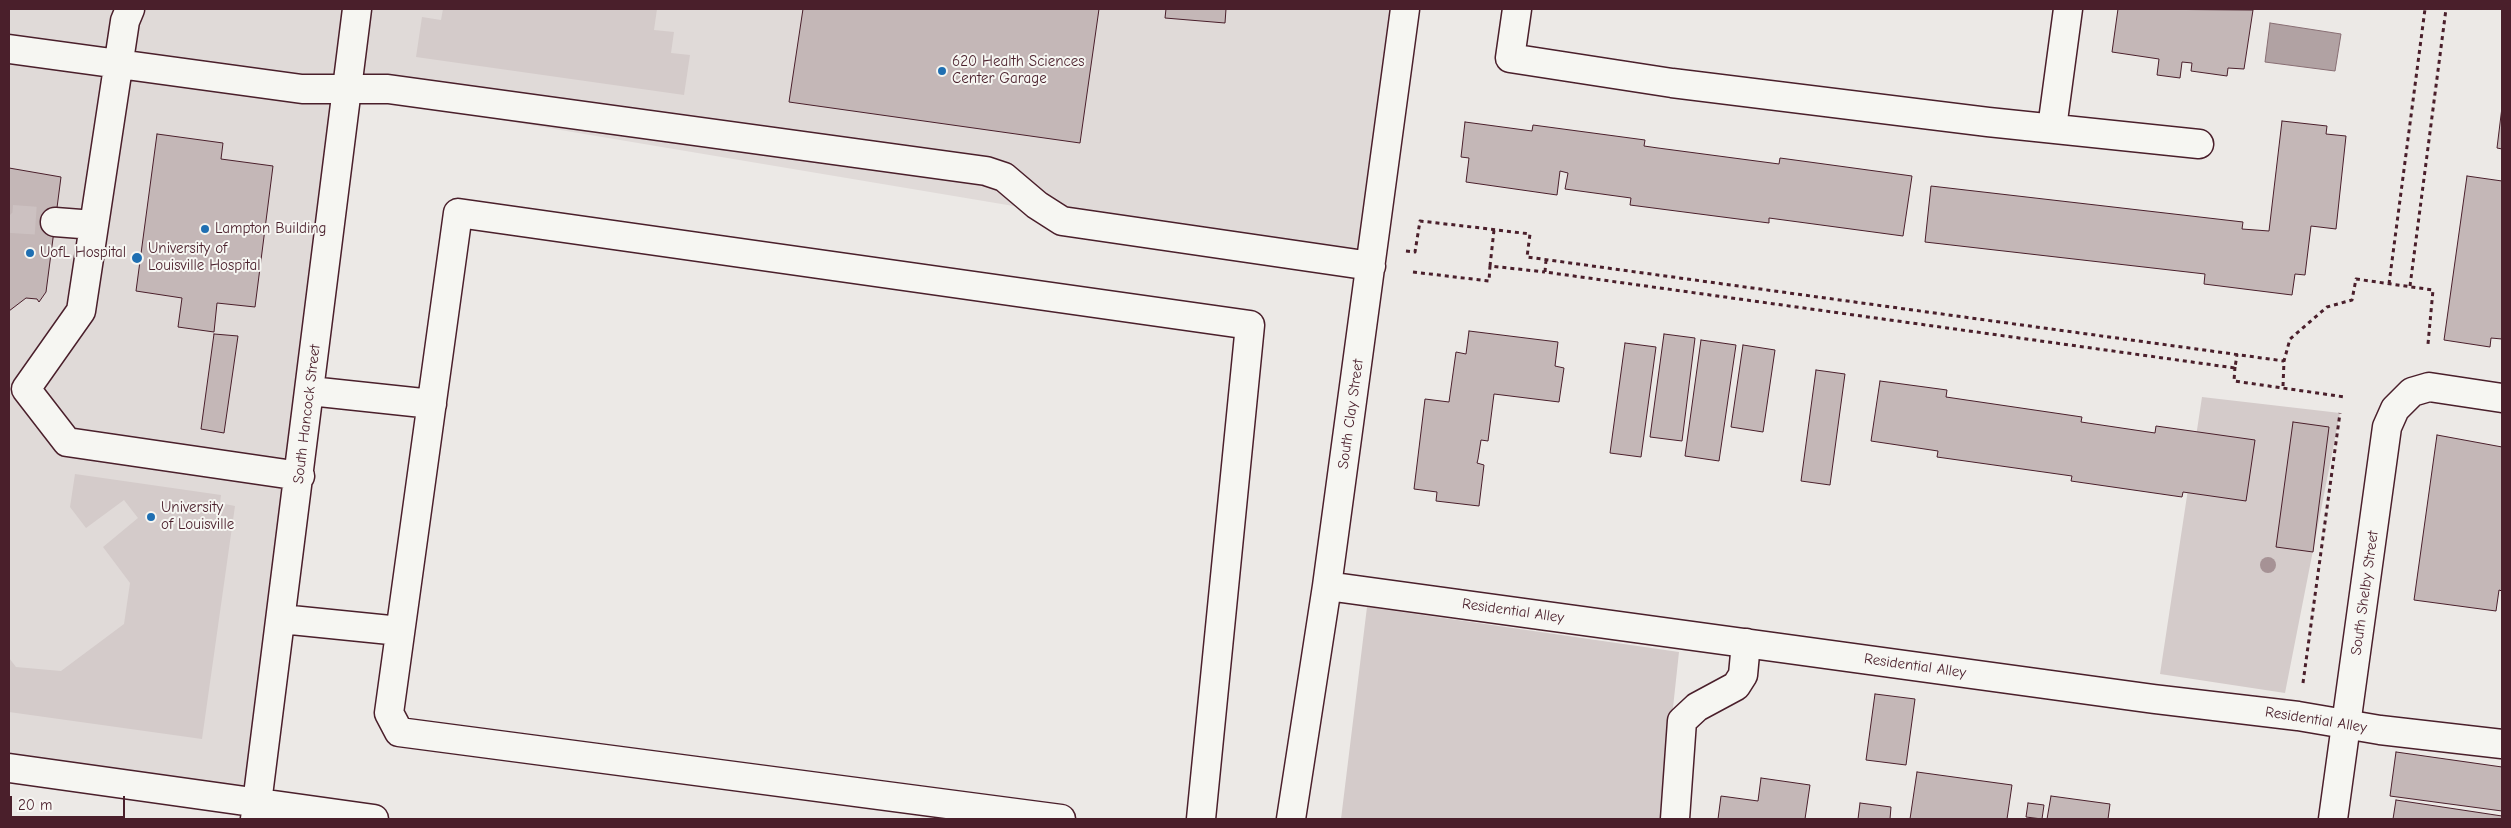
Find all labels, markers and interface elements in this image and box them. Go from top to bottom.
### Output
place label: 620 Health Sciences Center Garage [952,53,1085,88]
marker: 620 Health Sciences Center Garage [936,65,948,77]
place label: Lampton Building [215,220,327,238]
marker: Lampton Building [199,223,211,235]
place label: University of Louisville Hospital [148,240,260,275]
place label: UofL Hospital [40,244,126,262]
marker: UofL Hospital [24,247,36,259]
marker: University of Louisville Hospital [130,251,144,265]
street label: South Hancock Street [290,343,324,485]
street label: South Clay Street [1334,358,1368,470]
place label: University of Louisville [161,499,234,534]
marker: University of Louisville [145,511,157,523]
street label: South Shelby Street [2347,530,2383,656]
street label: Residential Alley [1461,595,1565,627]
street label: Residential Alley [1863,650,1967,682]
street label: Residential Alley [2264,703,2368,737]
scale bar [12,786,128,818]
text: 20 m [18,796,52,814]

